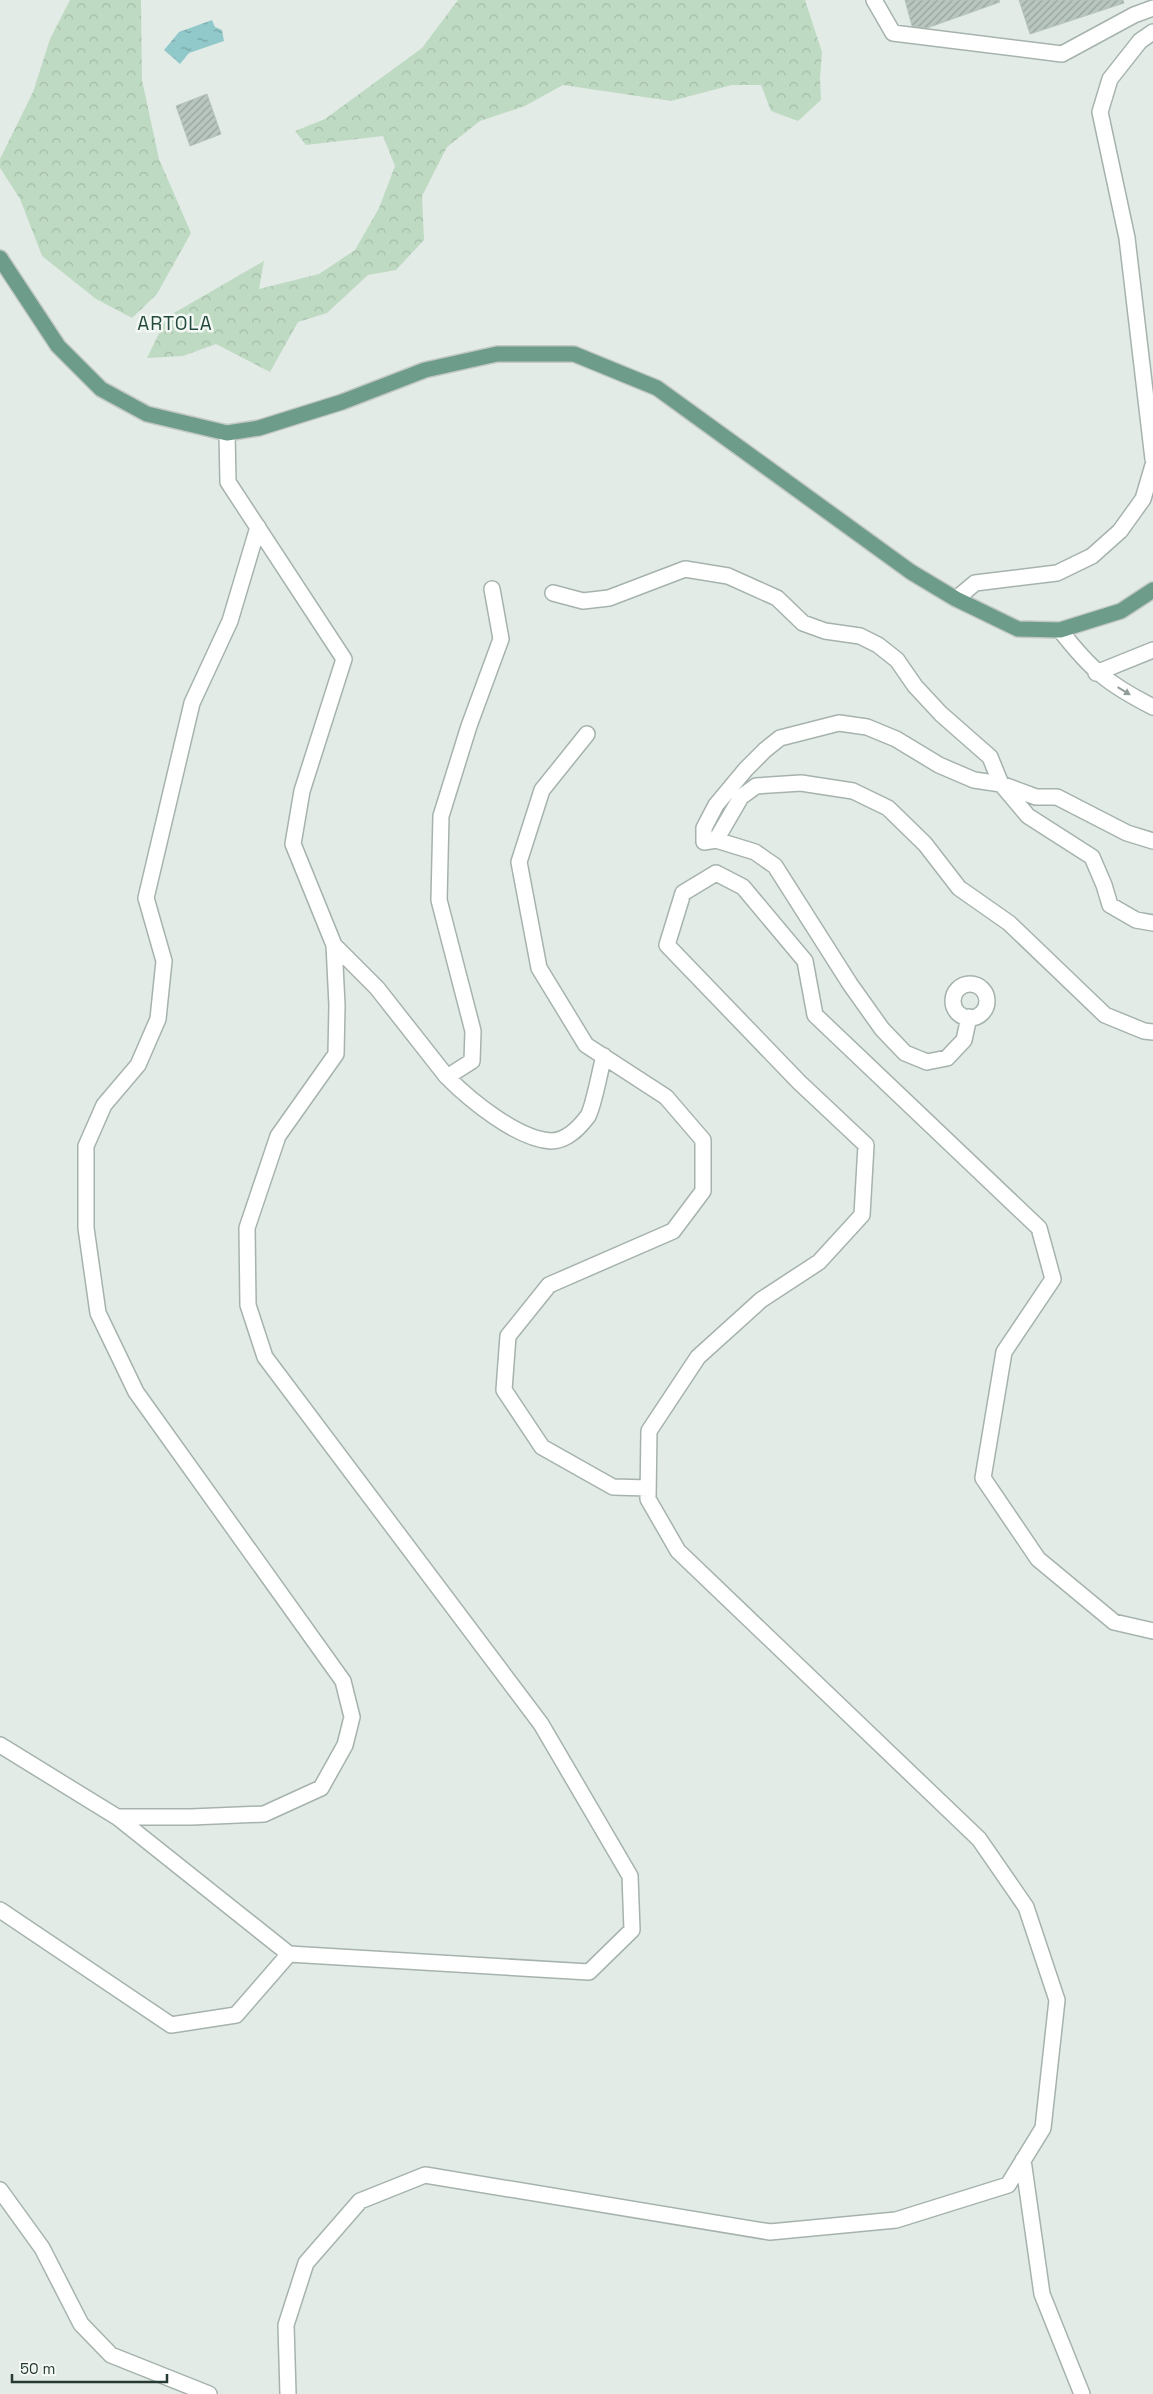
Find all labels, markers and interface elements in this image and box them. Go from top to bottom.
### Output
district label: ARTOLA [137,311,213,336]
one-way arrow [1117,687,1130,696]
scale bar [12,2352,168,2384]
text: 50 m [20,2359,55,2378]

